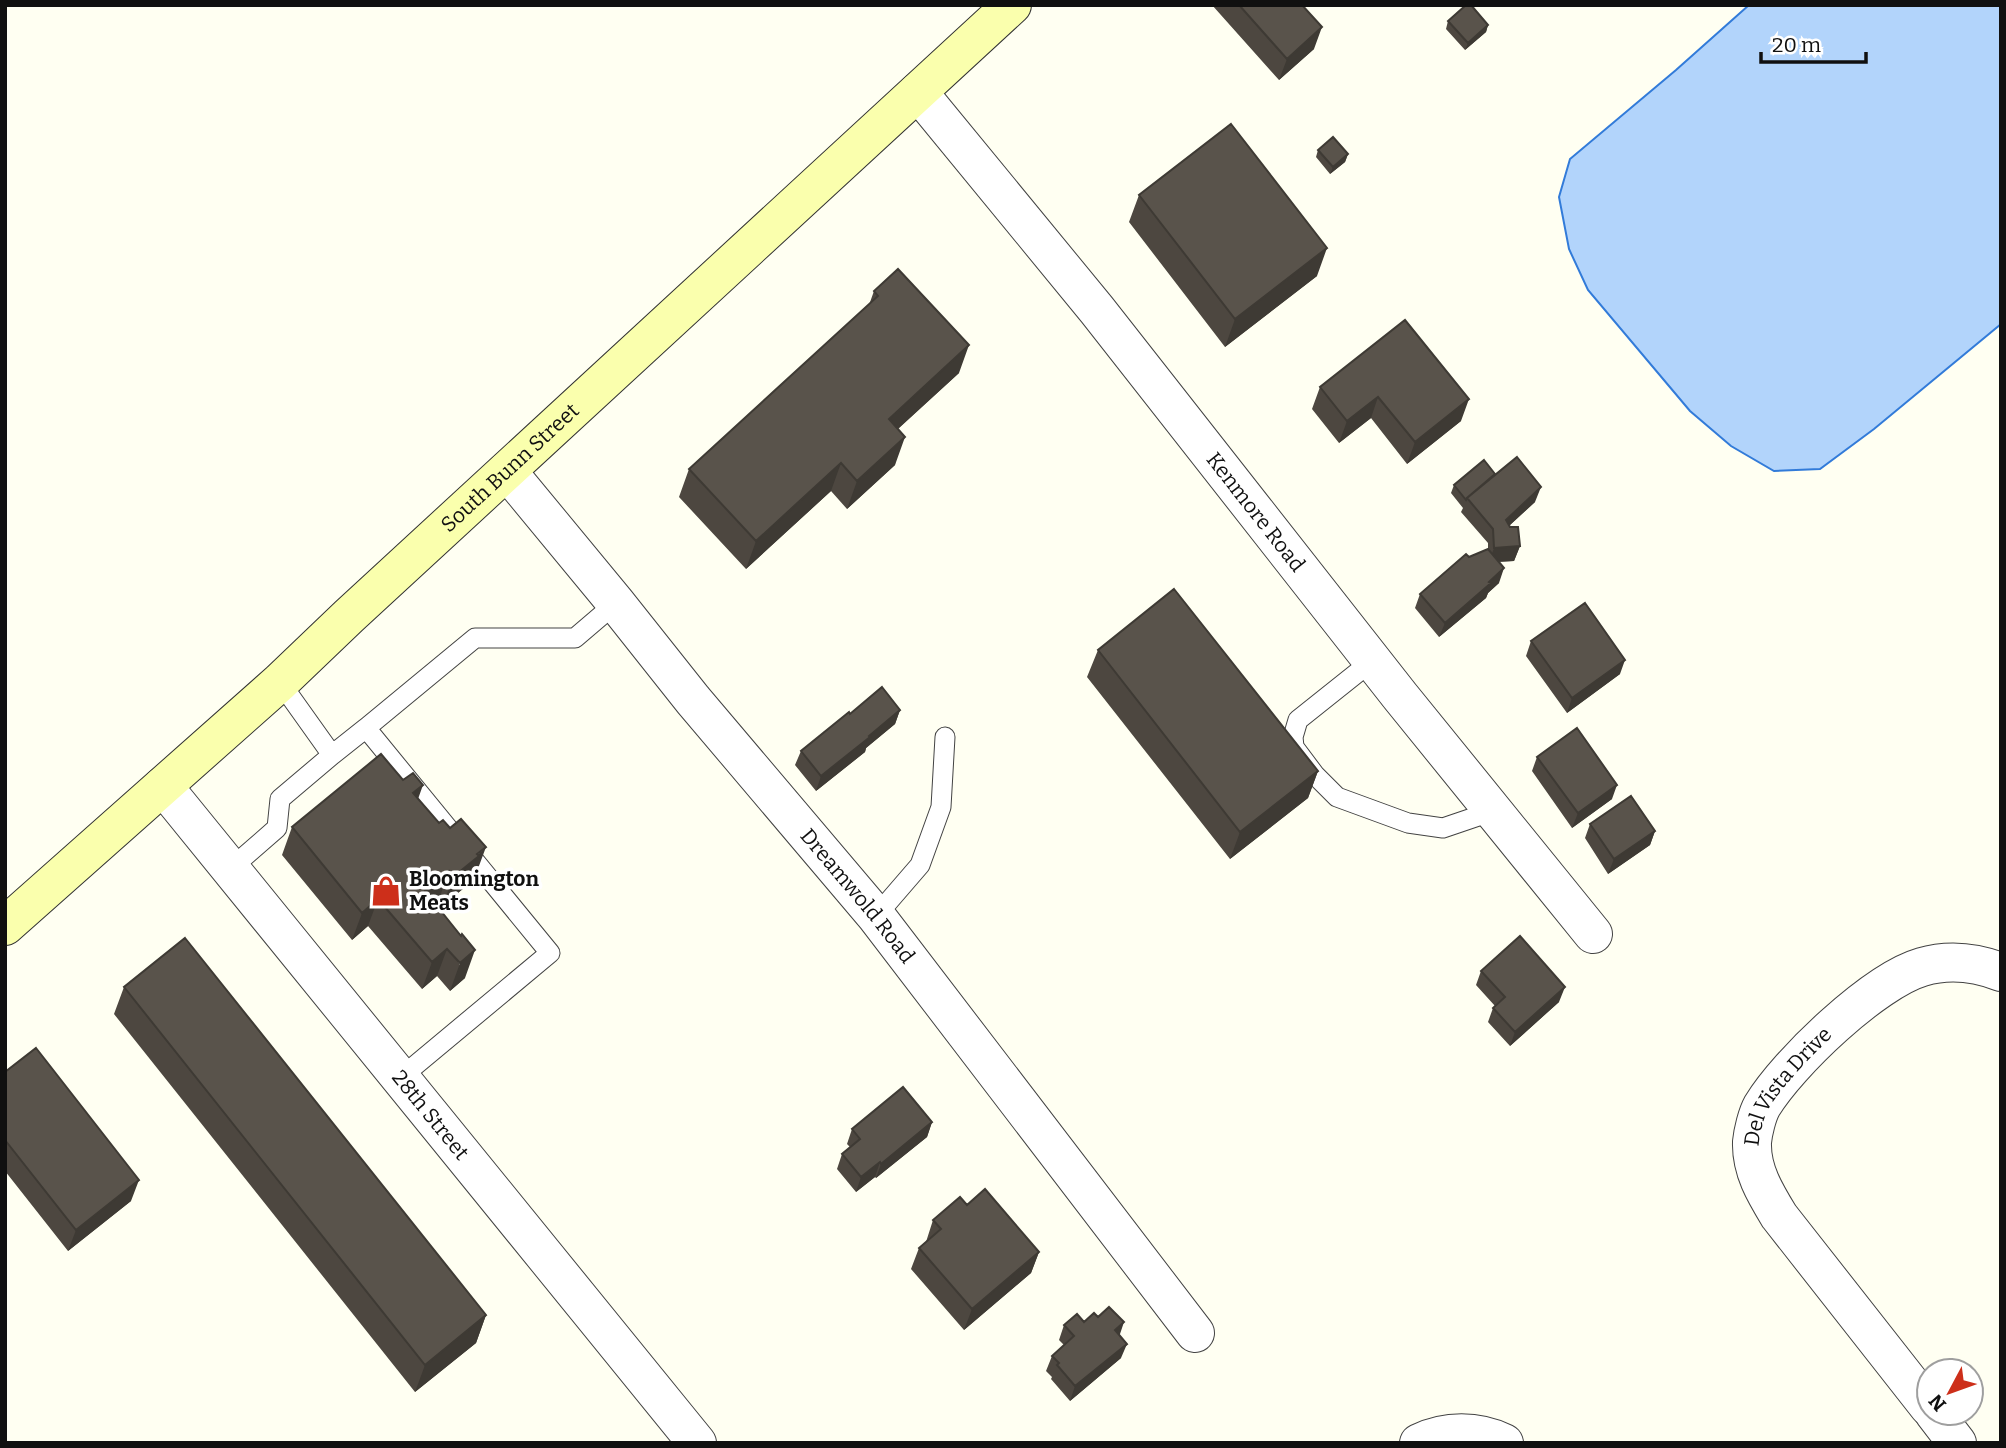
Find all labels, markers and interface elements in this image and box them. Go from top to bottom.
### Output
scale bar [1761,21,1866,65]
text: 20 m [1772,32,1821,58]
street label: South Bunn Street [436,397,585,538]
street label: Kenmore Road [1201,447,1311,577]
street label: Dreamwold Road [795,823,920,969]
place label: Bloomington Meats [409,866,539,916]
shop icon: Bloomington Meats [369,874,403,908]
street label: Del Vista Drive [1739,1021,1837,1148]
street label: 28th Street [386,1065,475,1165]
north arrow [1915,1357,1985,1427]
text: N [1924,1389,1951,1416]

